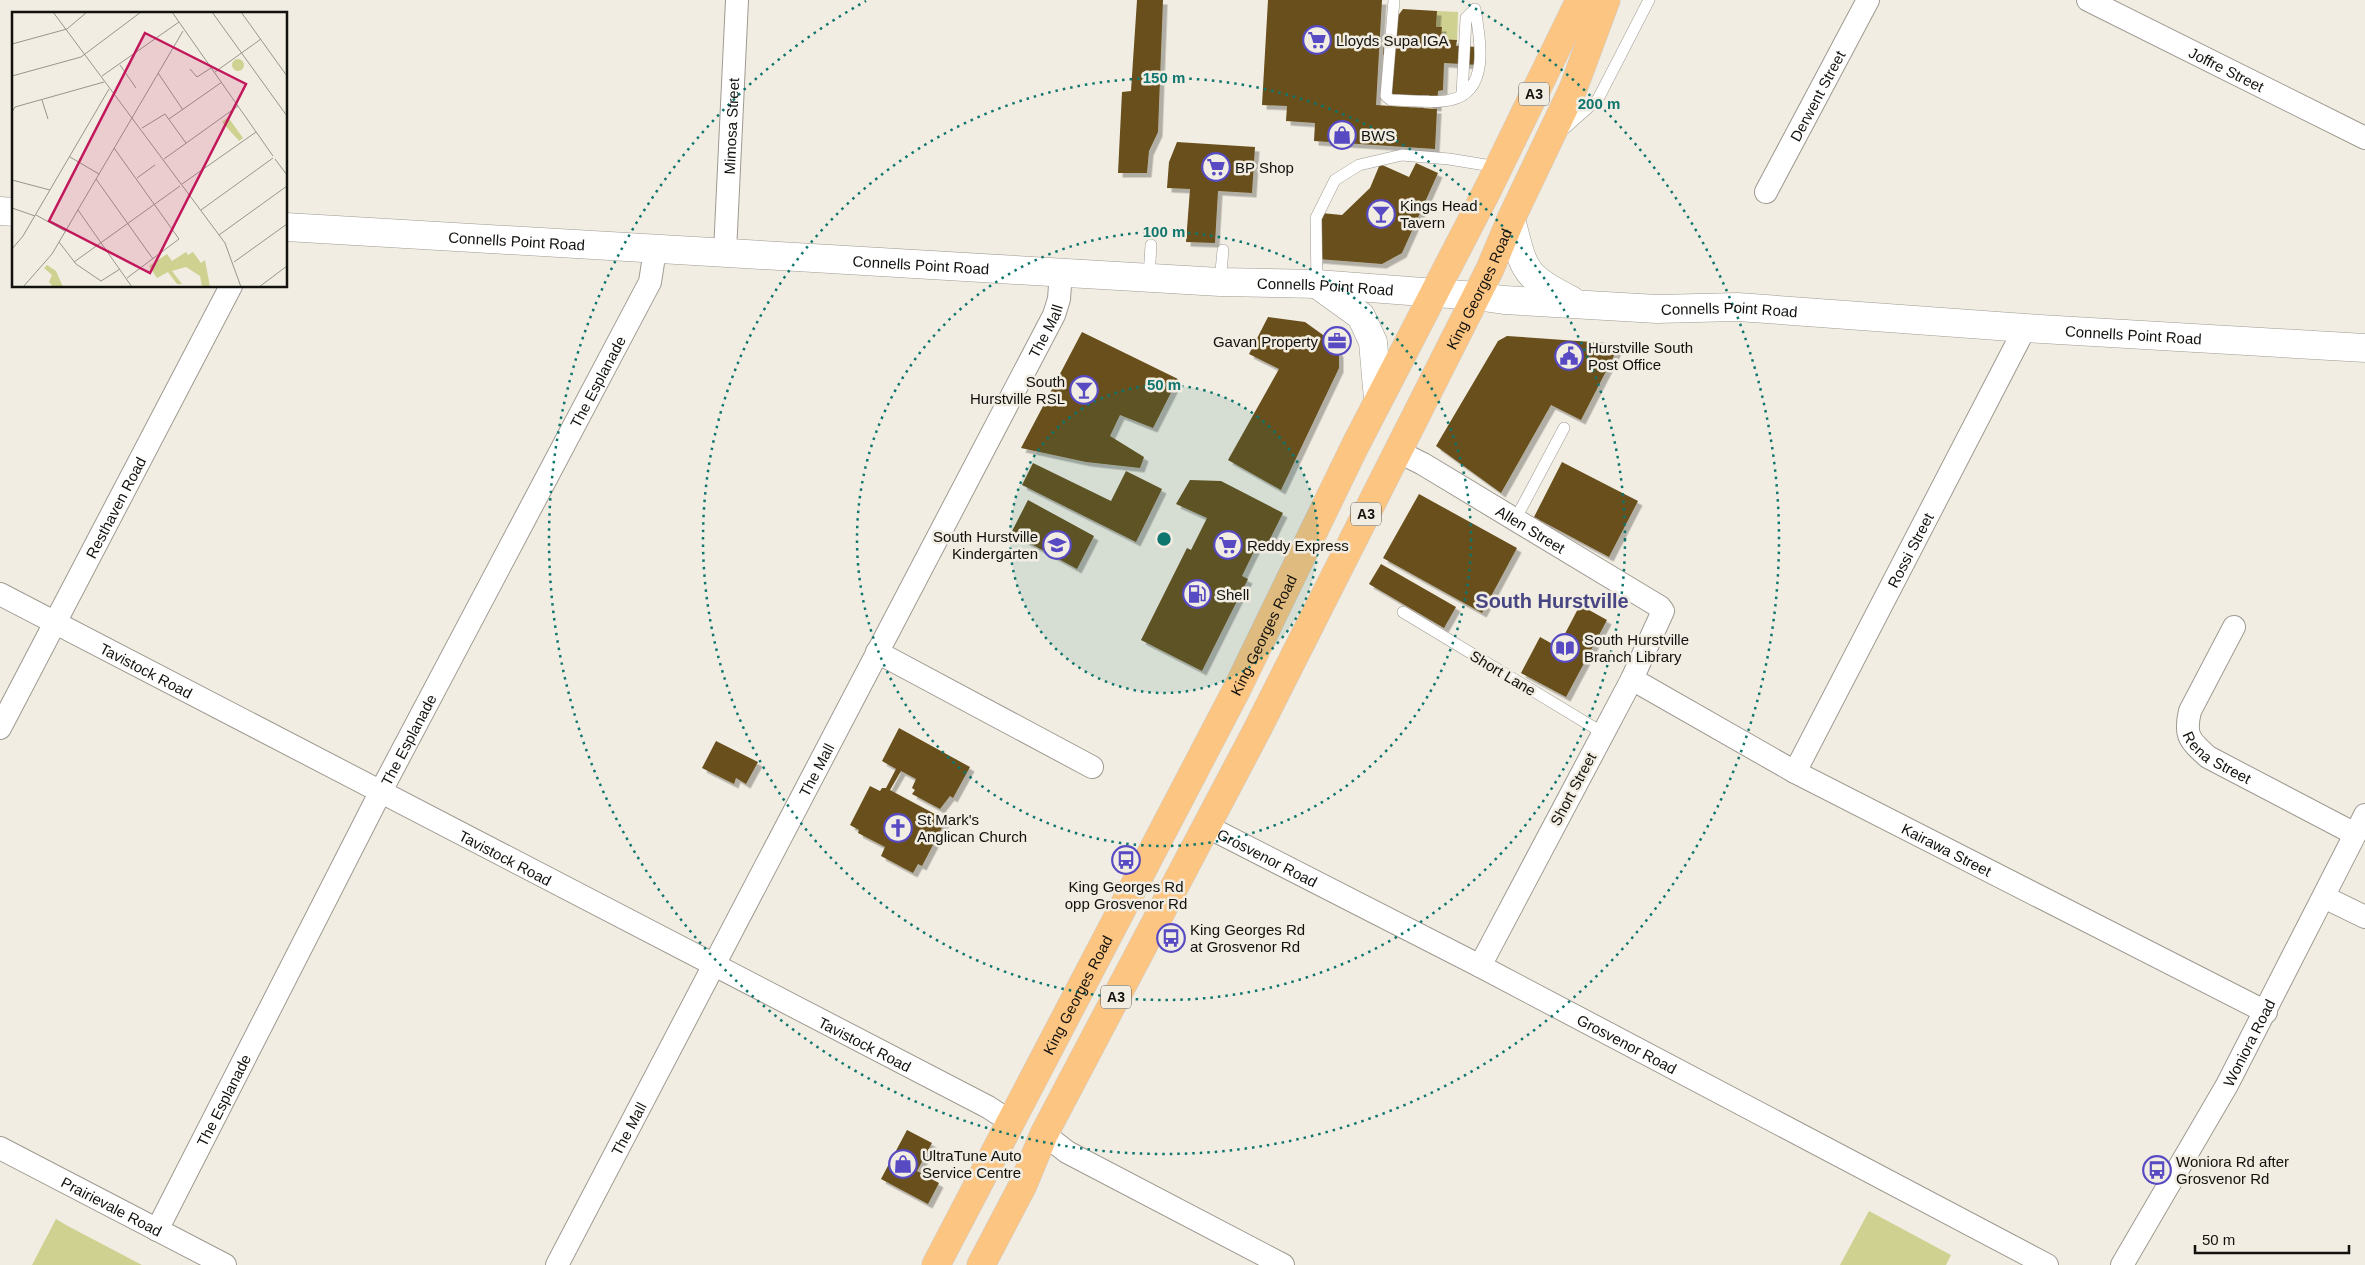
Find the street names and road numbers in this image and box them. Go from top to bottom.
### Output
street label: Joffre Street [2186,43,2268,95]
street label: Derwent Street [1786,47,1849,144]
street label: Mimosa Street [720,77,742,175]
road number: A3 [1519,82,1549,106]
street label: King Georges Road [1442,226,1515,352]
street label: Connells Point Road [448,228,585,253]
street label: Connells Point Road [852,252,990,277]
street label: Connells Point Road [1257,274,1394,298]
street label: Connells Point Road [1661,298,1798,320]
street label: The Mall [1025,302,1065,361]
street label: Connells Point Road [2065,322,2202,347]
street label: The Esplanade [566,333,629,430]
street label: Resthaven Road [82,454,149,561]
road number: A3 [1351,502,1381,526]
street label: Allen Street [1493,502,1569,557]
street label: Rossi Street [1884,509,1937,590]
street label: King Georges Road [1227,572,1300,698]
street label: Tavistock Road [97,639,195,701]
street label: Short Lane [1467,647,1539,699]
street label: The Esplanade [377,691,439,788]
street label: Rena Street [2180,729,2255,787]
street label: The Mall [795,740,837,799]
street label: Short Street [1547,749,1600,828]
street label: Kairawa Street [1899,819,1995,880]
street label: Grosvenor Road [1215,825,1320,890]
street label: Tavistock Road [456,827,554,889]
street label: King Georges Road [1039,932,1115,1057]
road number: A3 [1101,986,1131,1009]
street label: Woniora Road [2219,996,2278,1089]
street label: Grosvenor Road [1574,1010,1680,1077]
street label: Tavistock Road [816,1013,914,1075]
street label: The Esplanade [193,1051,254,1149]
street label: The Mall [608,1099,649,1158]
street label: Prairievale Road [59,1173,165,1239]

